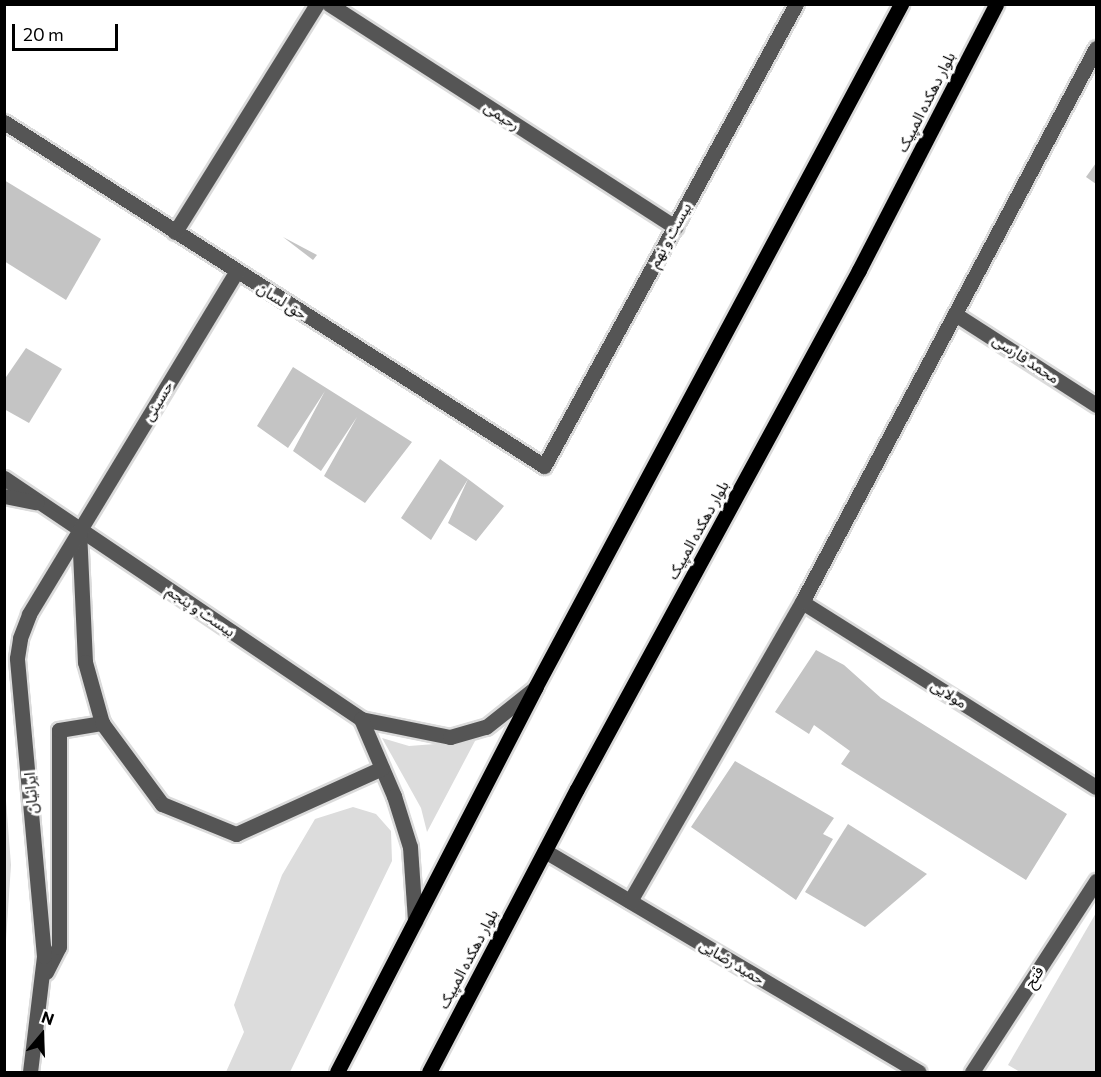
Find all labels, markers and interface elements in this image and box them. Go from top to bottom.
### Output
scale bar [15,12,122,50]
text: 20 m [23,23,64,45]
street label: بلوار دهکده المپیک [893,49,959,155]
street label: رحیمی [481,98,523,134]
street label: بیست و نهم [645,199,695,271]
street label: حق لسان [254,279,310,323]
street label: محمد فارسی [989,331,1063,387]
street label: حسینی [139,378,177,424]
street label: بلوار دهکده المپیک [664,478,732,582]
street label: بیست و پنجم [163,581,239,641]
street label: مولایی [928,676,970,712]
street label: ایرانیان [21,772,41,814]
street label: بلوار دهکده المپیک [434,906,502,1012]
street label: حمید رضایی [696,936,768,988]
street label: فتح [1020,963,1048,991]
north arrow [12,1005,72,1065]
text: N [39,1007,57,1028]

